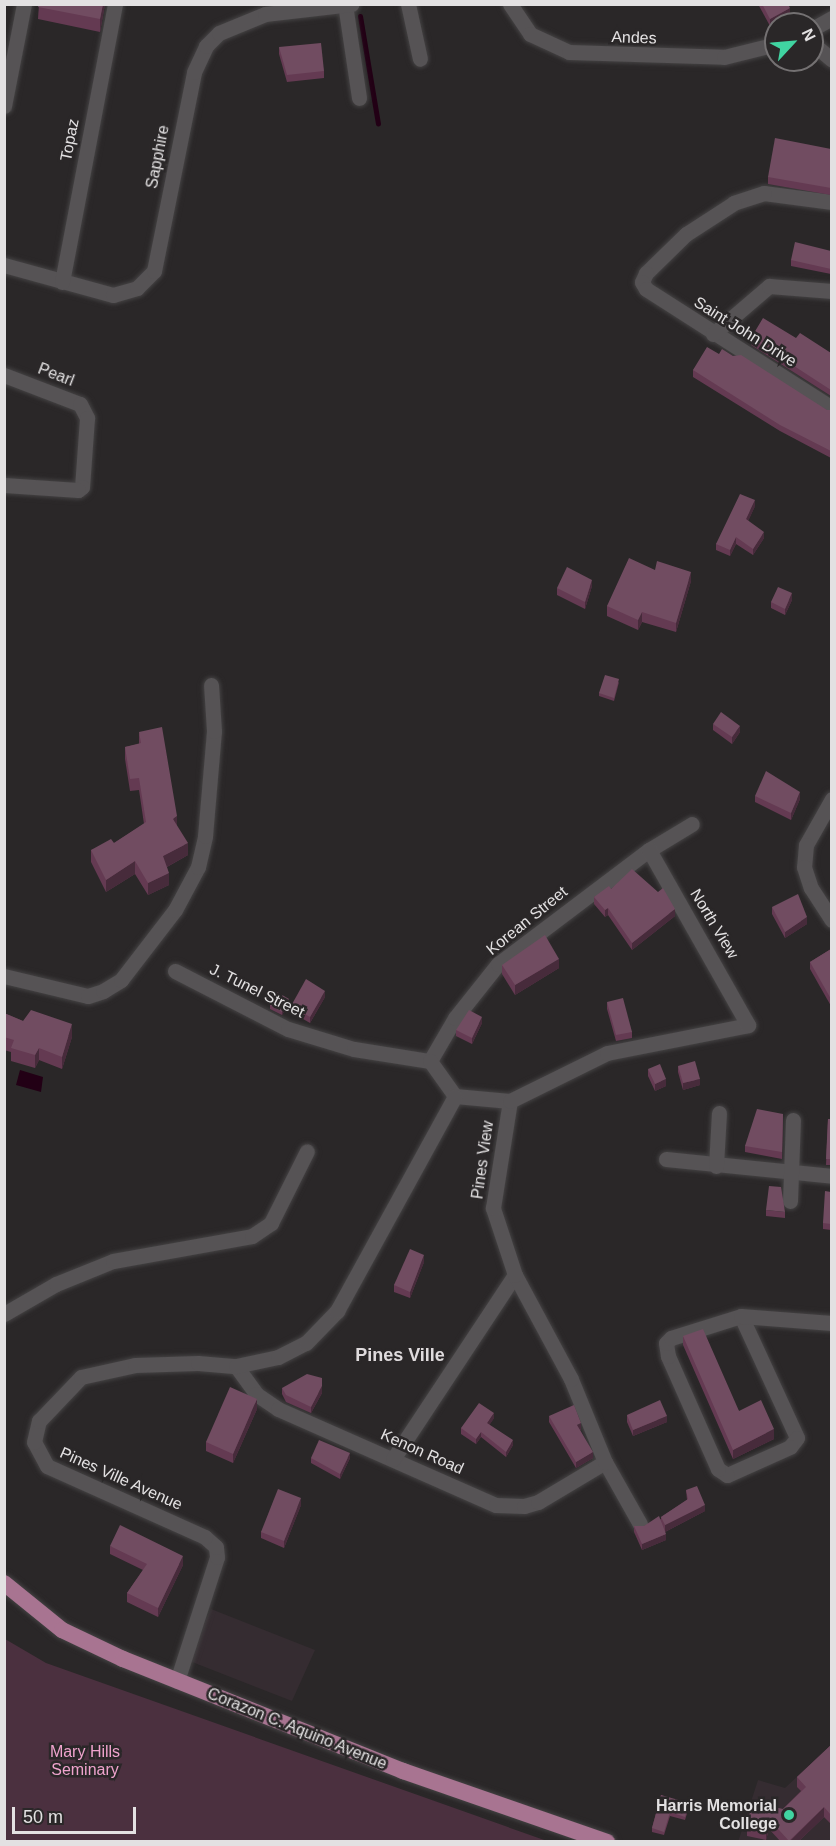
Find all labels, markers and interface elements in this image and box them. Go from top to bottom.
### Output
north arrow [764,12,824,72]
text: N [799,26,819,44]
street label: Andes [611,28,657,48]
street label: Topaz [57,117,83,163]
street label: Sapphire [142,124,174,190]
street label: Saint John Drive [690,293,800,371]
street label: Pearl [35,359,77,391]
street label: Korean Street [483,882,571,960]
street label: North View [686,886,742,962]
street label: J. Tunel Street [206,960,308,1022]
street label: Pines View [468,1120,498,1200]
district label: Pines Ville [355,1344,445,1366]
street label: Kenon Road [377,1425,467,1479]
street label: Pines Ville Avenue [56,1443,186,1515]
street label: Corazon C. Aquino Avenue [204,1684,390,1774]
park label: Mary Hills Seminary [50,1742,120,1780]
scale bar [15,1795,140,1833]
place label: Harris Memorial College [656,1796,777,1834]
text: 50 m [23,1807,63,1827]
marker: Harris Memorial College [782,1808,796,1822]

